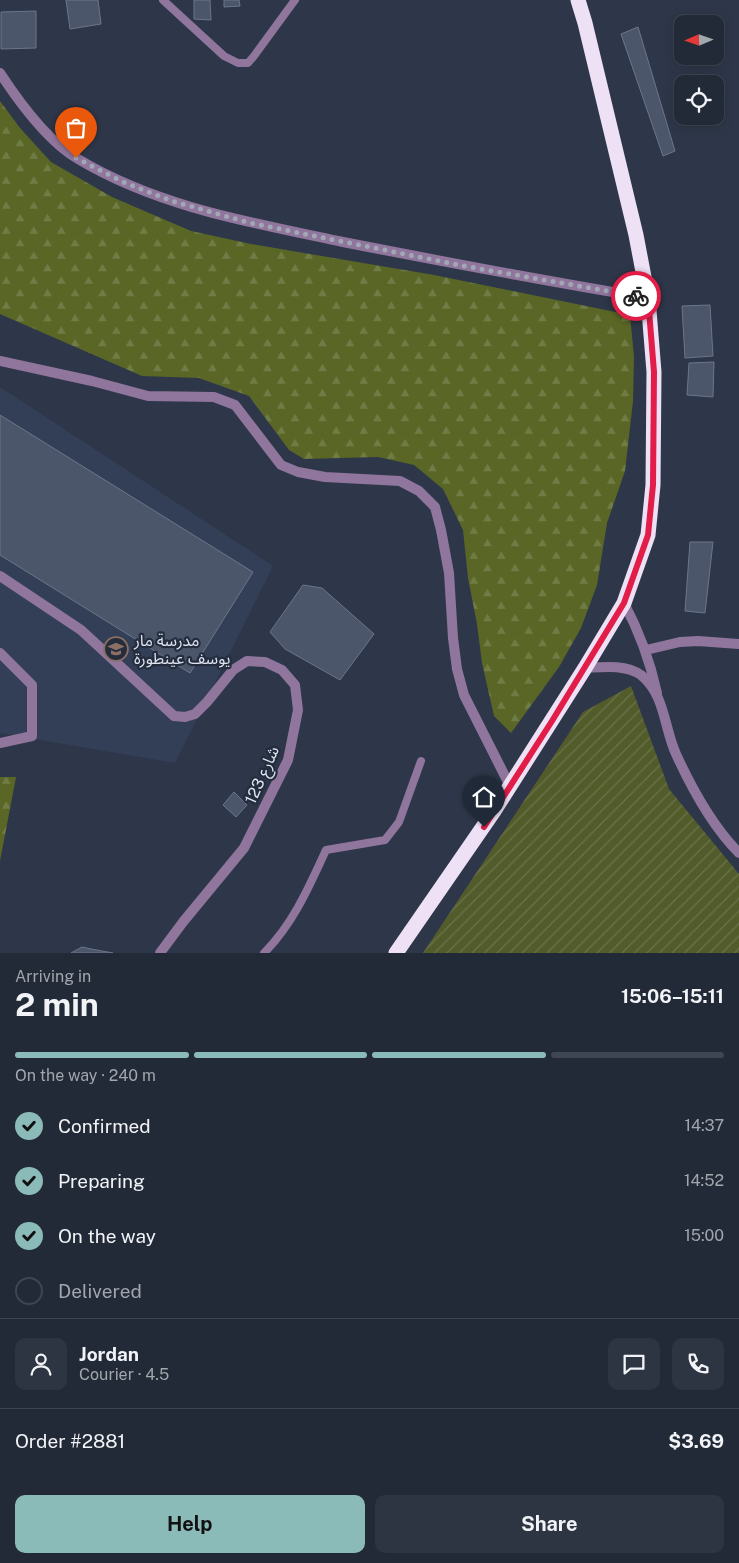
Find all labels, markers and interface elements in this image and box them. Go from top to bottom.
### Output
north arrow [674,15,724,65]
map controls [674,15,724,125]
button: locate [674,75,724,125]
pin [55,107,97,158]
icon: bag [62,114,90,142]
courier [611,271,661,321]
icon: bike [622,282,650,310]
place label: مدرسة مار يوسف عينطورة [133,631,230,668]
school or university icon: مدرسة مار يوسف عينطورة [103,636,129,662]
street label: شارع 123 [241,743,286,808]
pin [463,776,505,827]
icon: home [470,783,498,811]
text: Arriving in [15,967,91,986]
text: 15:06–15:11 [621,985,724,1007]
text: 2 min [15,986,99,1023]
text: On the way · 240 m [15,1066,156,1085]
icon: check [15,1112,43,1140]
text: Confirmed [58,1115,151,1137]
text: 14:37 [684,1116,724,1135]
icon: check [15,1167,43,1195]
text: Preparing [58,1170,145,1192]
text: 14:52 [684,1171,724,1190]
icon: check [15,1222,43,1250]
text: On the way [58,1225,156,1247]
text: 15:00 [684,1226,724,1245]
text: Delivered [58,1280,142,1302]
button: person [15,1338,67,1390]
button: chat [608,1338,660,1390]
button: phone [672,1338,724,1390]
text: Jordan [79,1343,139,1365]
text: Courier · 4.5 [79,1365,169,1384]
text: Order #2881 [15,1430,125,1452]
text: $3.69 [668,1430,724,1452]
button: Help [15,1495,365,1553]
button: Share [375,1495,724,1553]

